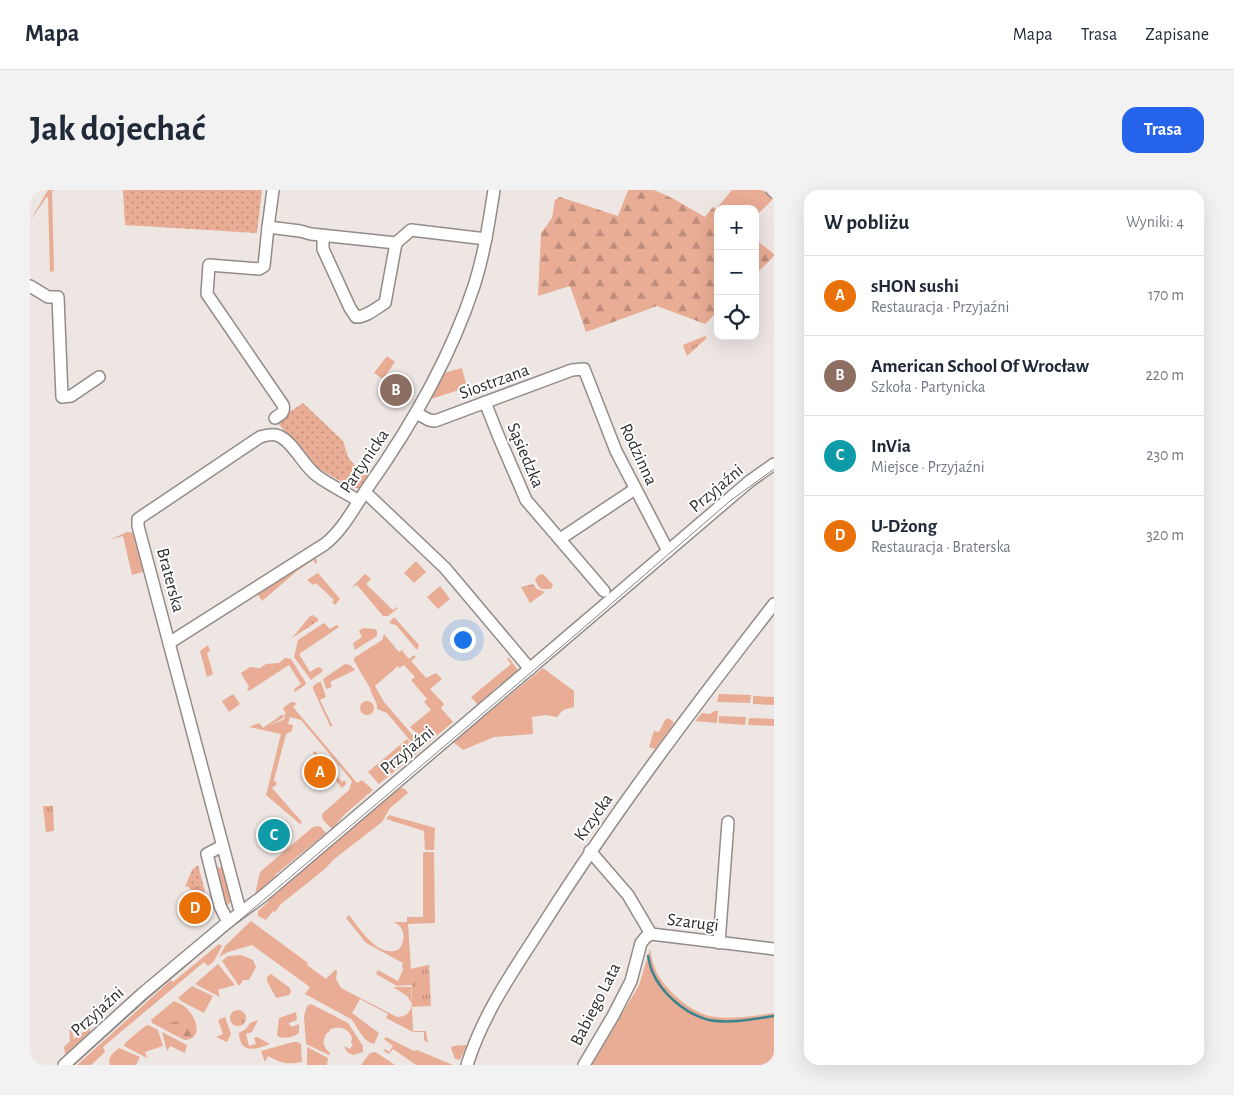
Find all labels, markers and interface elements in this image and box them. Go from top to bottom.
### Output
text: Mapa [25,22,79,46]
text: Mapa [1013,26,1053,44]
text: Trasa [1081,26,1117,44]
text: Zapisane [1145,26,1209,44]
button: Trasa [1122,107,1204,153]
text: Jak dojechać [30,112,205,147]
map controls [714,205,759,340]
button: + [714,205,759,250]
text: W pobliżu [824,212,909,233]
text: Wyniki: 4 [1126,214,1184,230]
button: − [714,250,759,295]
text: sHON sushi [871,277,959,296]
text: A [835,287,845,303]
text: 170 m [1148,287,1184,303]
button: locate [714,295,759,340]
text: Restauracja · Przyjaźni [871,299,1009,315]
text: American School Of Wrocław [871,357,1089,376]
street label: Siostrzana [457,361,532,403]
text: B [835,367,845,383]
text: 220 m [1146,367,1184,383]
pin: B [380,371,412,409]
text: Szkoła · Partynicka [871,379,985,395]
street label: Sąsiedzka [503,420,547,491]
street label: Rodzinna [616,421,660,488]
street label: Partynicka [337,426,393,497]
text: InVia [871,437,911,456]
text: C [836,447,844,463]
text: 230 m [1146,447,1184,463]
text: Miejsce · Przyjaźni [871,459,985,475]
street label: Przyjaźni [686,461,747,516]
text: U-Dżong [871,517,937,536]
text: D [835,527,845,543]
text: 320 m [1146,527,1184,543]
text: Restauracja · Braterska [871,539,1011,555]
street label: Braterska [153,546,187,614]
your location [450,627,476,653]
street label: Przyjaźni [377,723,438,778]
pin: A [304,753,336,791]
street label: Krzycka [571,791,617,845]
pin: C [258,816,290,854]
pin: D [179,889,211,927]
street label: Szarugi [666,911,720,935]
street label: Babiego Lata [567,960,624,1049]
street label: Przyjaźni [68,984,128,1040]

